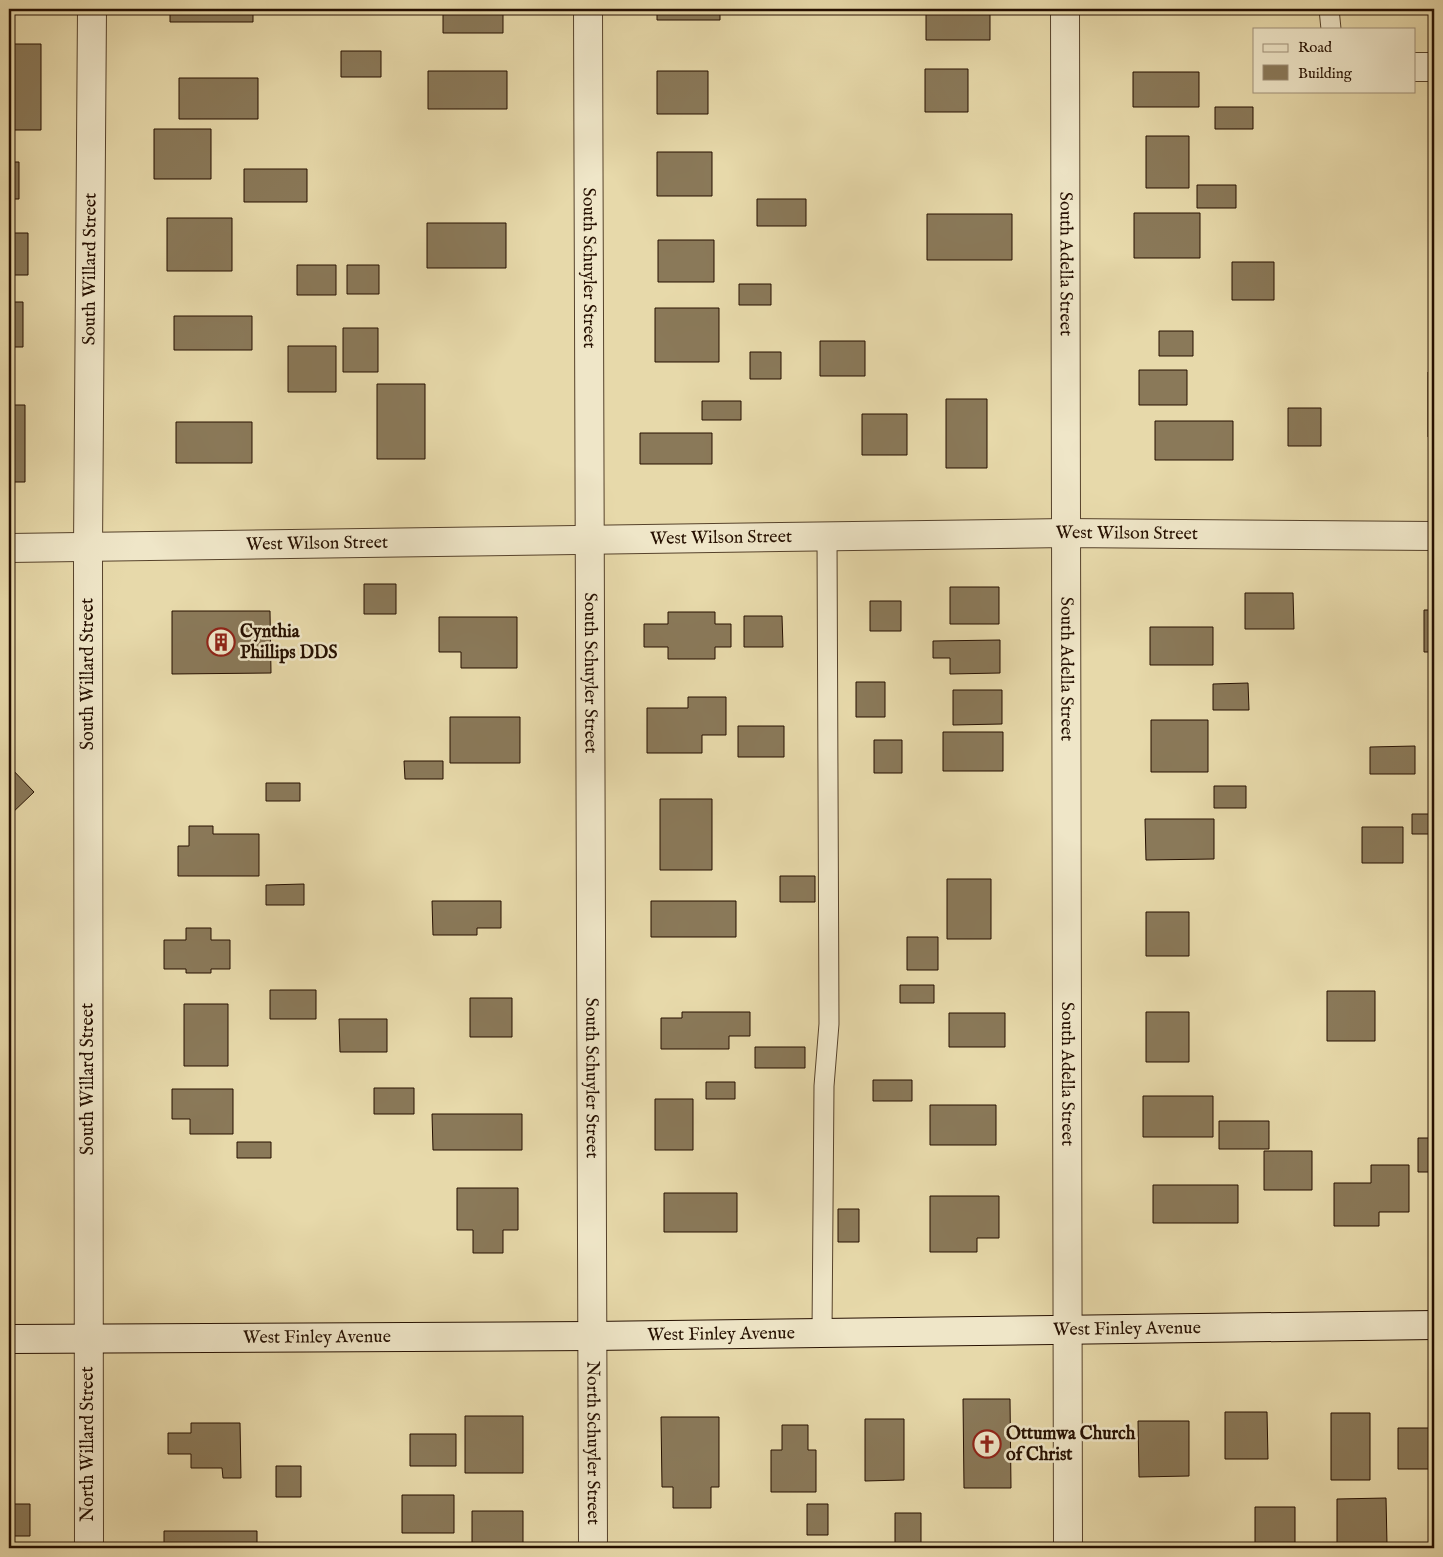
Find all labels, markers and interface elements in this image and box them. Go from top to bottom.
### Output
legend [1253,28,1416,92]
text: Road [1298,38,1333,57]
text: Building [1298,64,1353,83]
street label: South Schuyler Street [577,188,601,348]
street label: South Adella Street [1054,192,1077,336]
street label: South Willard Street [78,193,102,345]
street label: West Wilson Street [1056,521,1198,546]
street label: West Wilson Street [650,525,792,550]
street label: West Wilson Street [246,531,388,556]
street label: South Schuyler Street [578,593,602,753]
street label: South Adella Street [1055,597,1078,741]
street label: South Willard Street [77,598,100,750]
place label: Cynthia Phillips DDS [240,621,337,665]
building icon: Cynthia Phillips DDS [206,627,236,657]
street label: South Schuyler Street [580,998,603,1158]
street label: South Adella Street [1055,1002,1079,1146]
street label: South Willard Street [77,1003,100,1155]
street label: West Finley Avenue [1053,1317,1201,1341]
street label: West Finley Avenue [647,1322,795,1347]
street label: West Finley Avenue [243,1326,391,1349]
street label: North Schuyler Street [581,1361,604,1525]
street label: North Willard Street [77,1366,100,1522]
place label: Ottumwa Church of Christ [1006,1423,1136,1467]
church icon: Ottumwa Church of Christ [972,1429,1002,1459]

